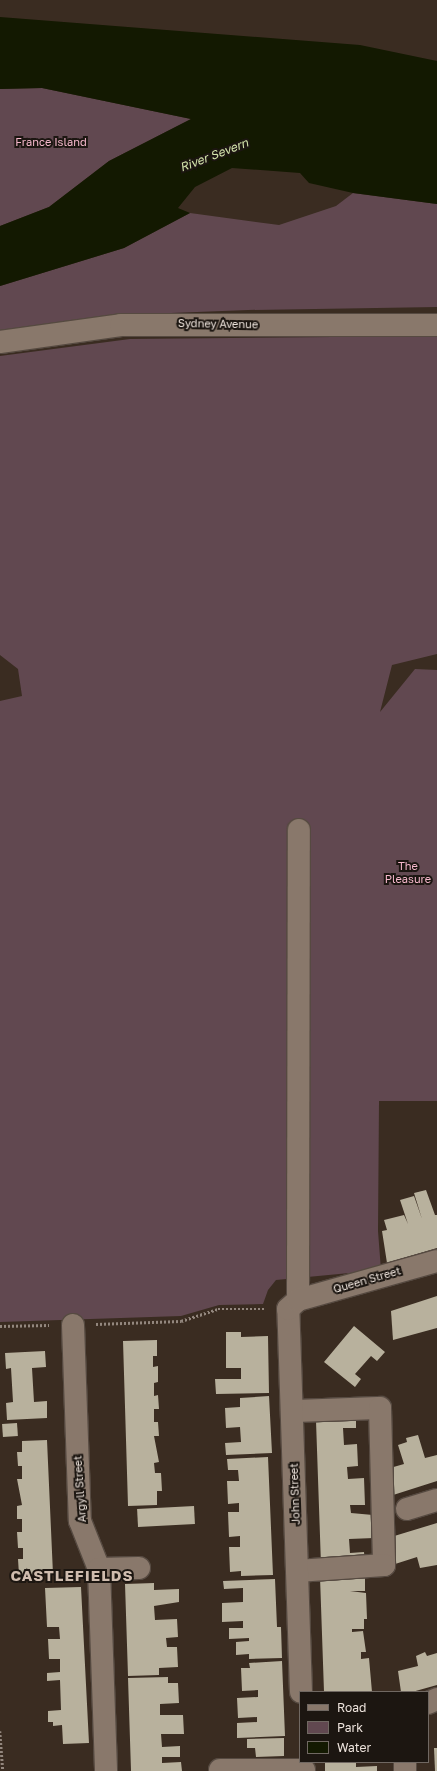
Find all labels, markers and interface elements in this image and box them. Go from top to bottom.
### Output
park label: France Island [15,135,87,149]
water label: River Severn [178,135,250,175]
street label: Sydney Avenue [178,317,258,331]
park label: The Pleasure [385,860,431,886]
street label: Queen Street [332,1264,402,1296]
street label: Argyll Street [71,1455,89,1523]
street label: John Street [287,1463,303,1525]
district label: CASTLEFIELDS [11,1567,133,1585]
legend [299,1691,429,1763]
text: Road [337,1700,366,1715]
text: Park [337,1720,363,1735]
text: Water [337,1740,371,1755]

